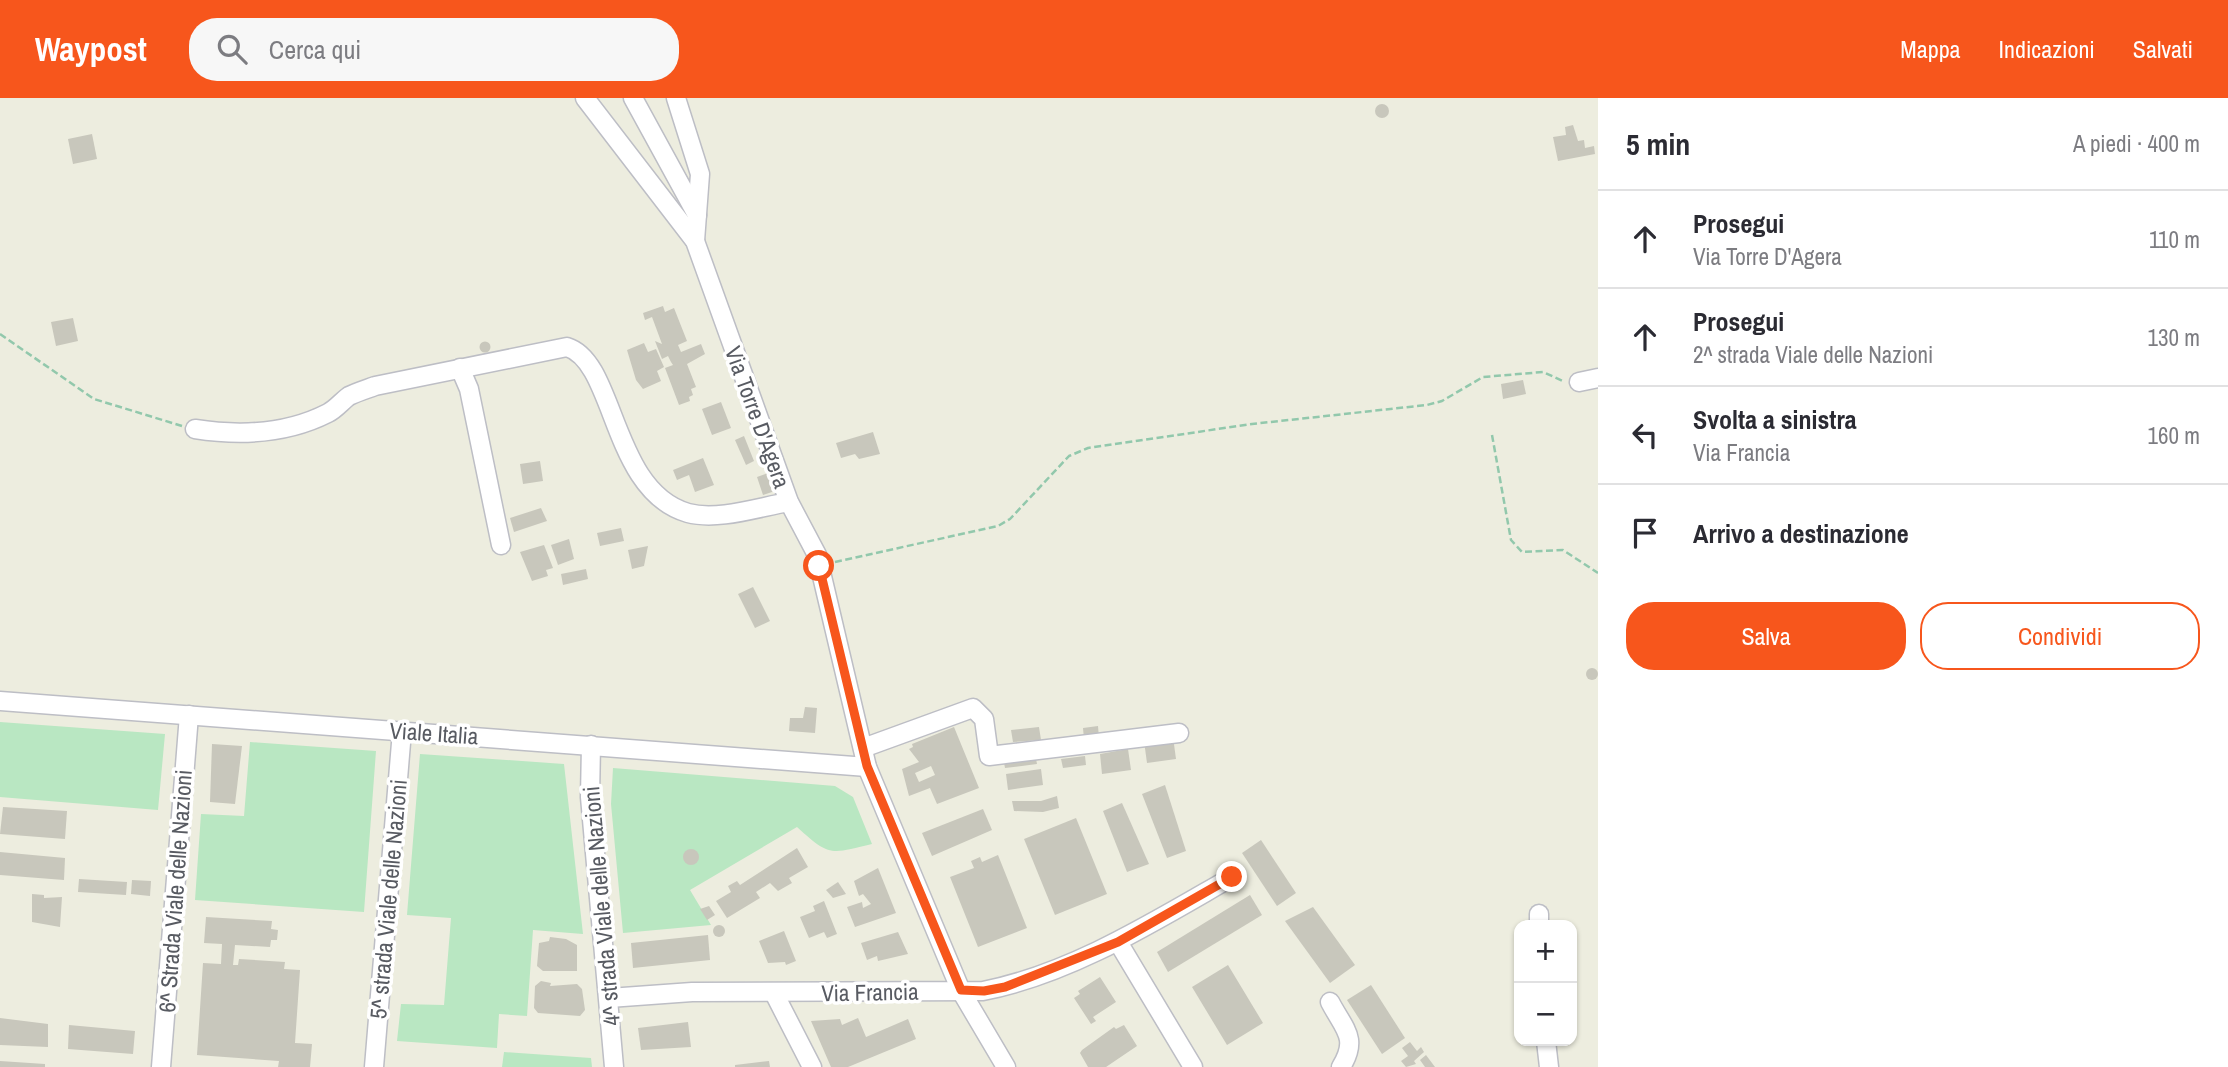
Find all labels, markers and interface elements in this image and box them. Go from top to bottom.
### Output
search box [189,18,679,81]
text: Waypost [35,27,147,71]
icon: search [213,30,251,68]
text: Cerca qui [269,32,361,67]
text: Mappa [1900,33,1961,65]
text: Indicazioni [1999,33,2095,65]
text: Salvati [2133,33,2193,65]
text: 5 min [1626,124,1690,164]
text: A piedi · 400 m [2073,128,2200,159]
text: Prosegui [1693,206,1784,241]
icon: ahead [1626,220,1664,258]
text: 110 m [2149,224,2200,255]
text: Via Torre D'Agera [1693,241,1842,272]
text: Prosegui [1693,304,1784,339]
icon: ahead [1626,318,1664,356]
text: 130 m [2148,322,2200,353]
text: 2^ strada Viale delle Nazioni [1693,339,1933,370]
street label: Via Torre D'Agera [718,342,798,493]
text: Svolta a sinistra [1693,402,1857,437]
icon: left [1626,416,1664,454]
text: 160 m [2148,420,2200,451]
text: Via Francia [1693,437,1790,468]
icon: arrive [1626,514,1664,552]
text: Arrivo a destinazione [1693,516,1909,551]
route start [803,550,834,581]
button: Salva [1626,602,1906,670]
button: Condividi [1920,602,2200,670]
street label: Viale Italia [389,714,480,752]
street label: 6^ Strada Viale delle Nazioni [151,769,199,1013]
street label: 5^ strada Viale delle Nazioni [362,778,414,1020]
street label: 4^ strada Viale delle Nazioni [575,785,627,1027]
route end [1216,861,1247,892]
map controls [1514,920,1577,1046]
button: + [1514,920,1577,983]
street label: Via Francia [821,976,919,1008]
button: − [1514,983,1577,1046]

